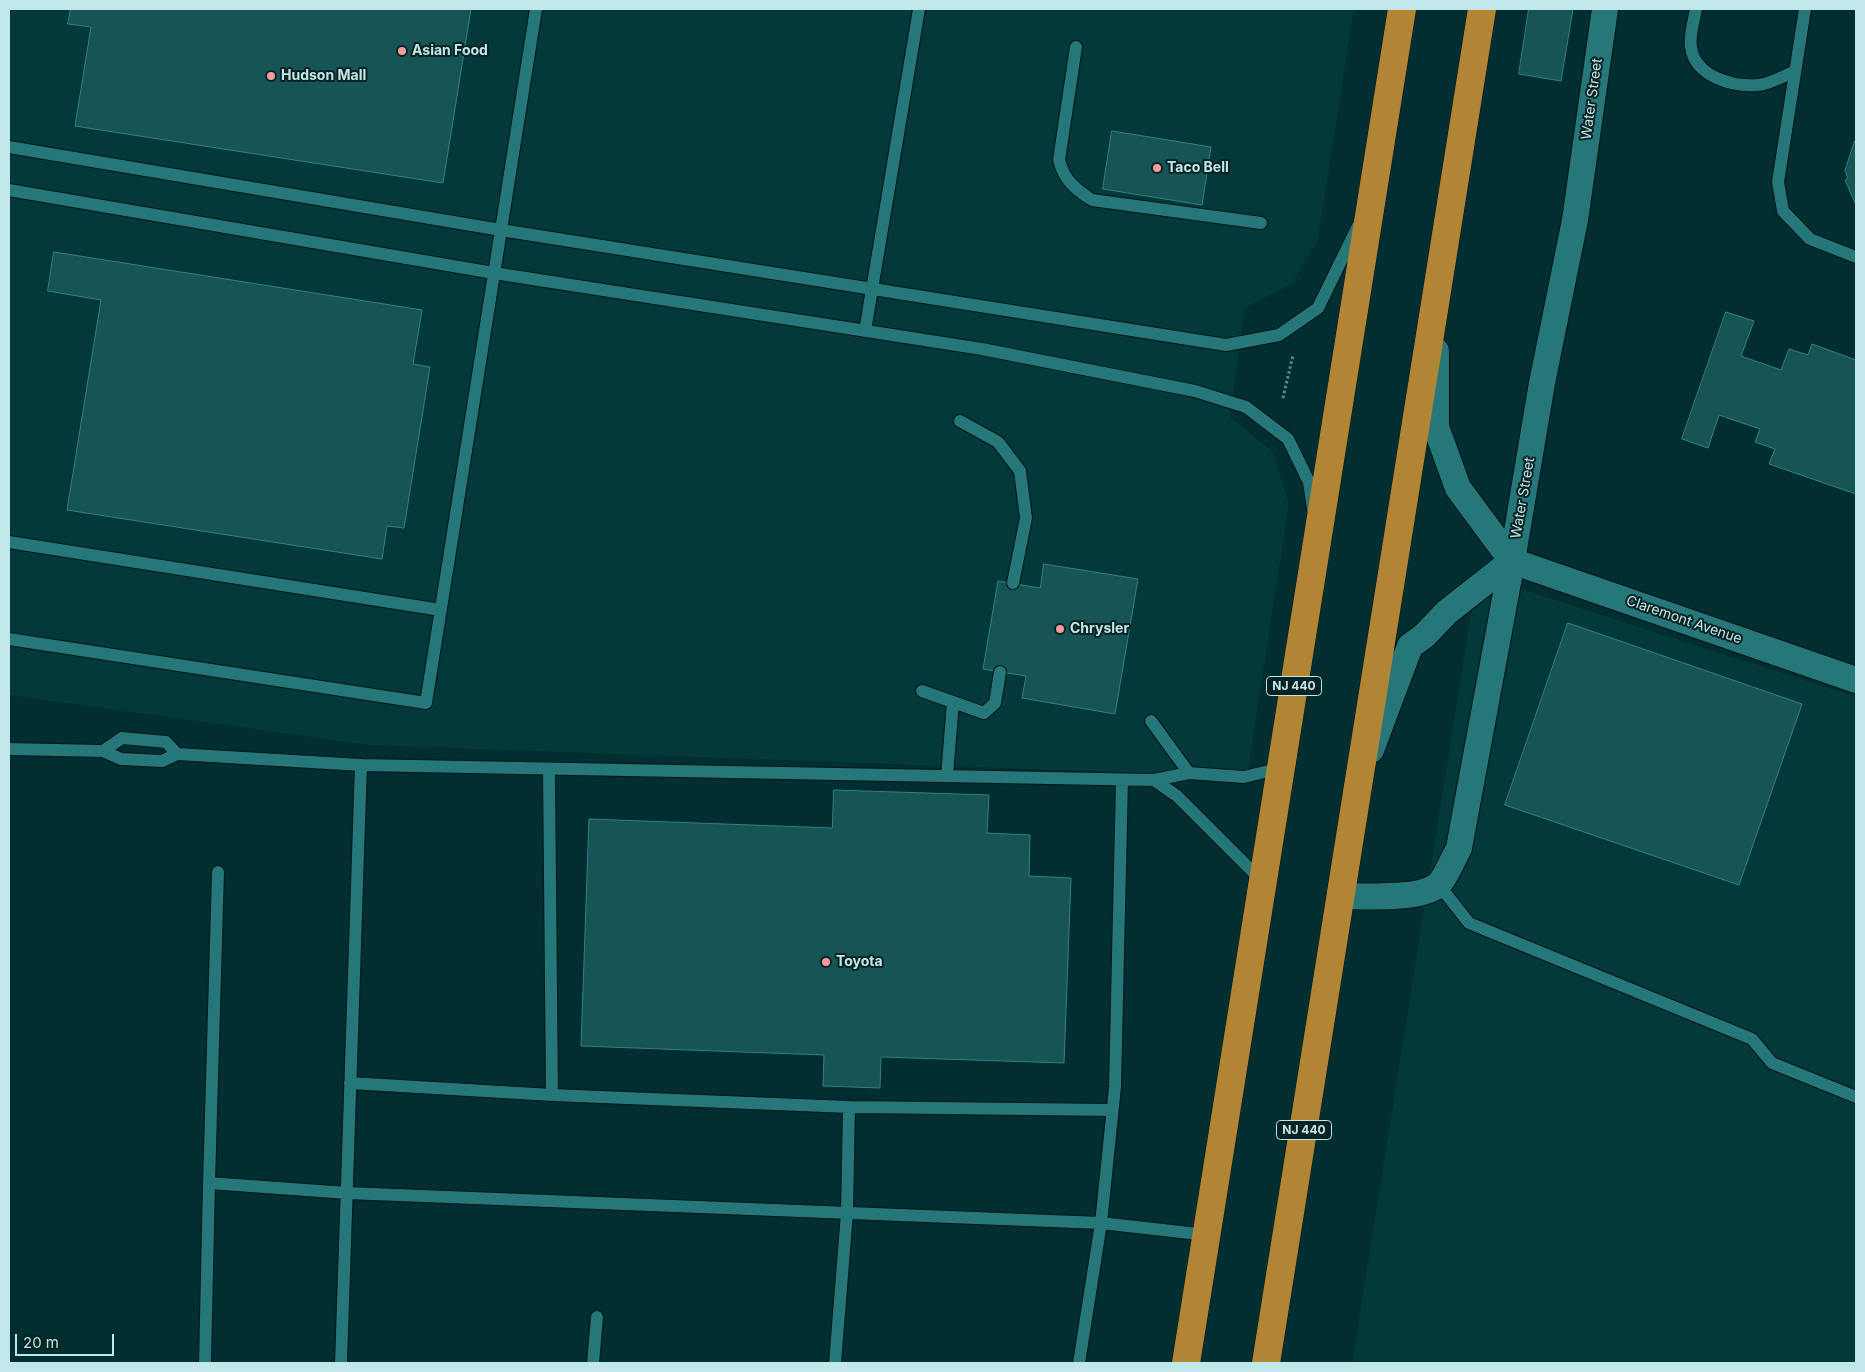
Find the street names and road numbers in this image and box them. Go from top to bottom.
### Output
street label: Water Street [1578,57,1606,141]
street label: Water Street [1508,456,1538,540]
street label: Claremont Avenue [1624,592,1744,648]
road number: NJ 440 [1266,676,1322,696]
road number: NJ 440 [1276,1120,1332,1140]

